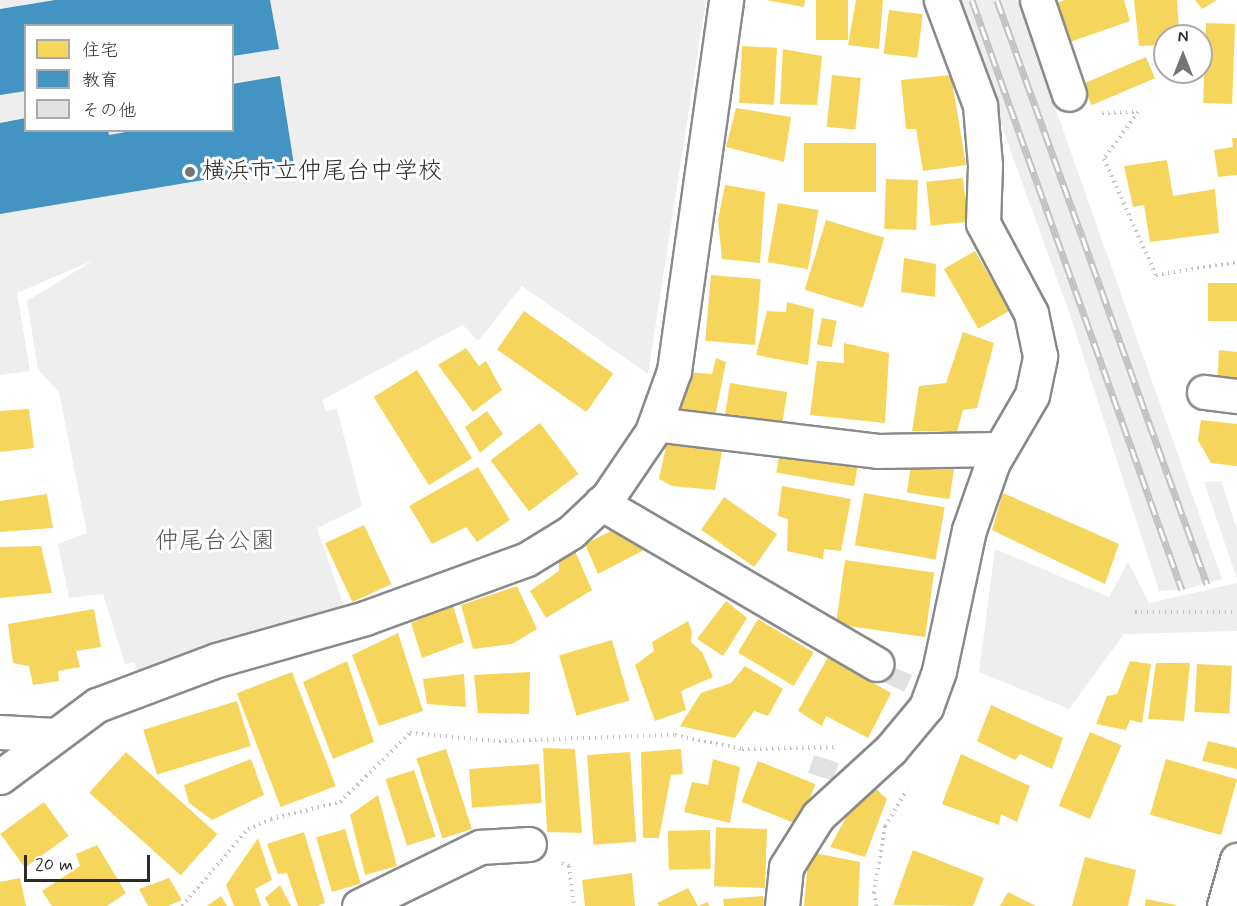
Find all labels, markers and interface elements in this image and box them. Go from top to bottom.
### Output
legend [24,24,234,132]
north arrow [1153,24,1213,84]
text: N [1178,27,1188,48]
text: 住宅 [82,39,118,63]
text: 教育 [82,69,118,93]
text: その他 [82,99,136,123]
place label: 横浜市立仲尾台中学校 [202,158,442,186]
marker: 横浜市立仲尾台中学校 [183,165,197,179]
park label: 仲尾台公園 [155,528,275,556]
scale bar [27,843,153,881]
text: 20 m [35,853,73,877]

